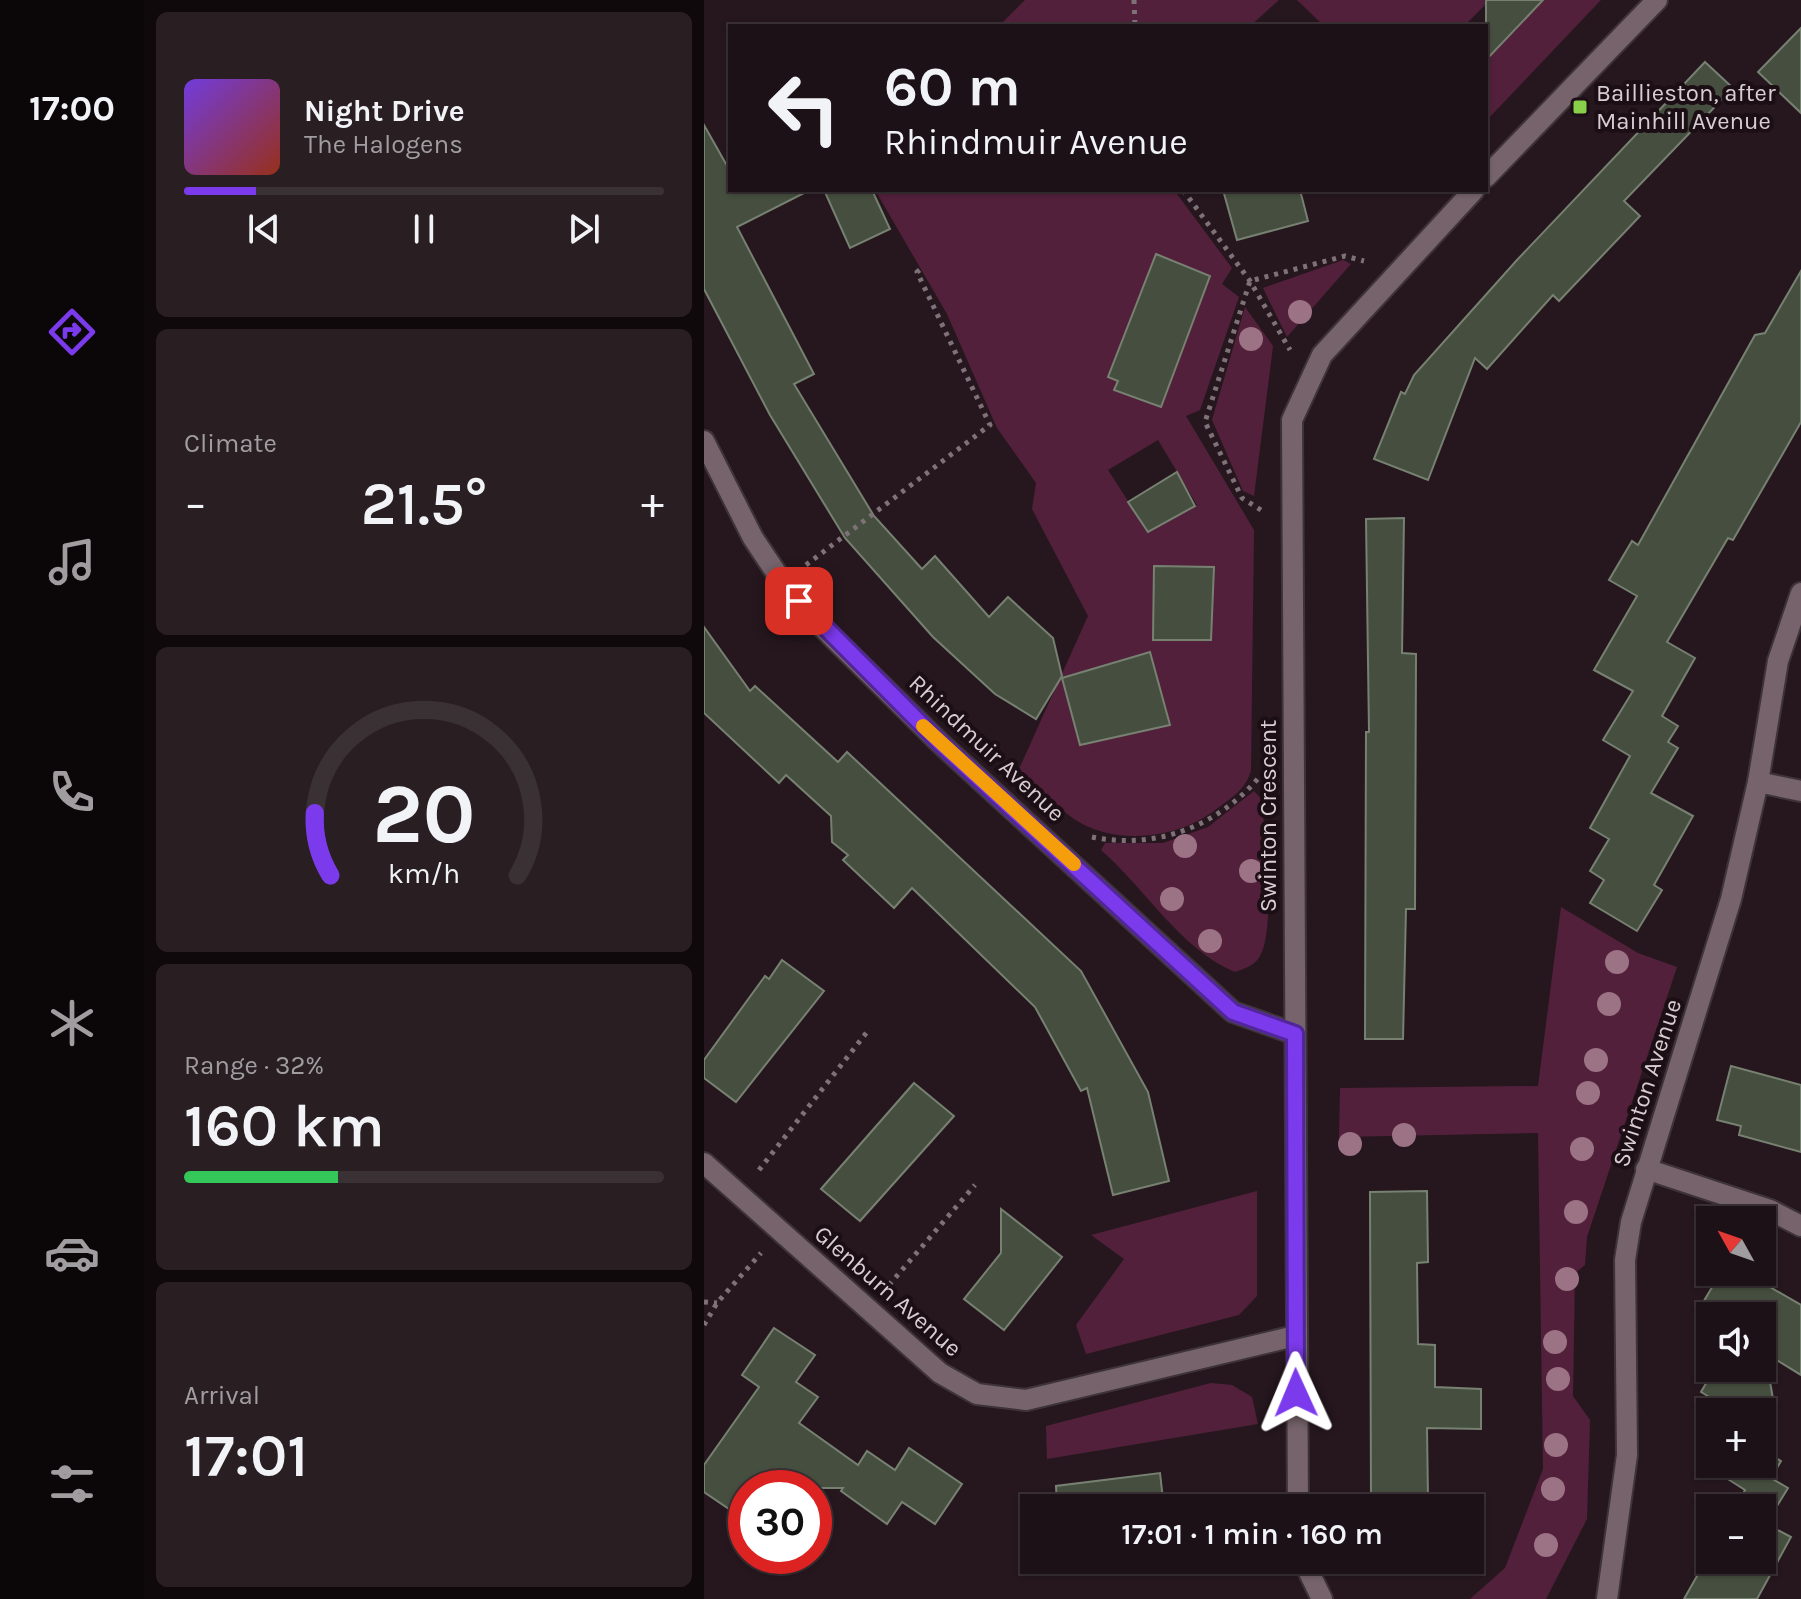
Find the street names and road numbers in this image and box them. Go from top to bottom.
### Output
street label: Rhindmuir Avenue [903,669,1071,827]
street label: Swinton Crescent [1254,720,1282,912]
street label: Swinton Avenue [1607,996,1687,1170]
street label: Glenburn Avenue [809,1220,967,1362]

